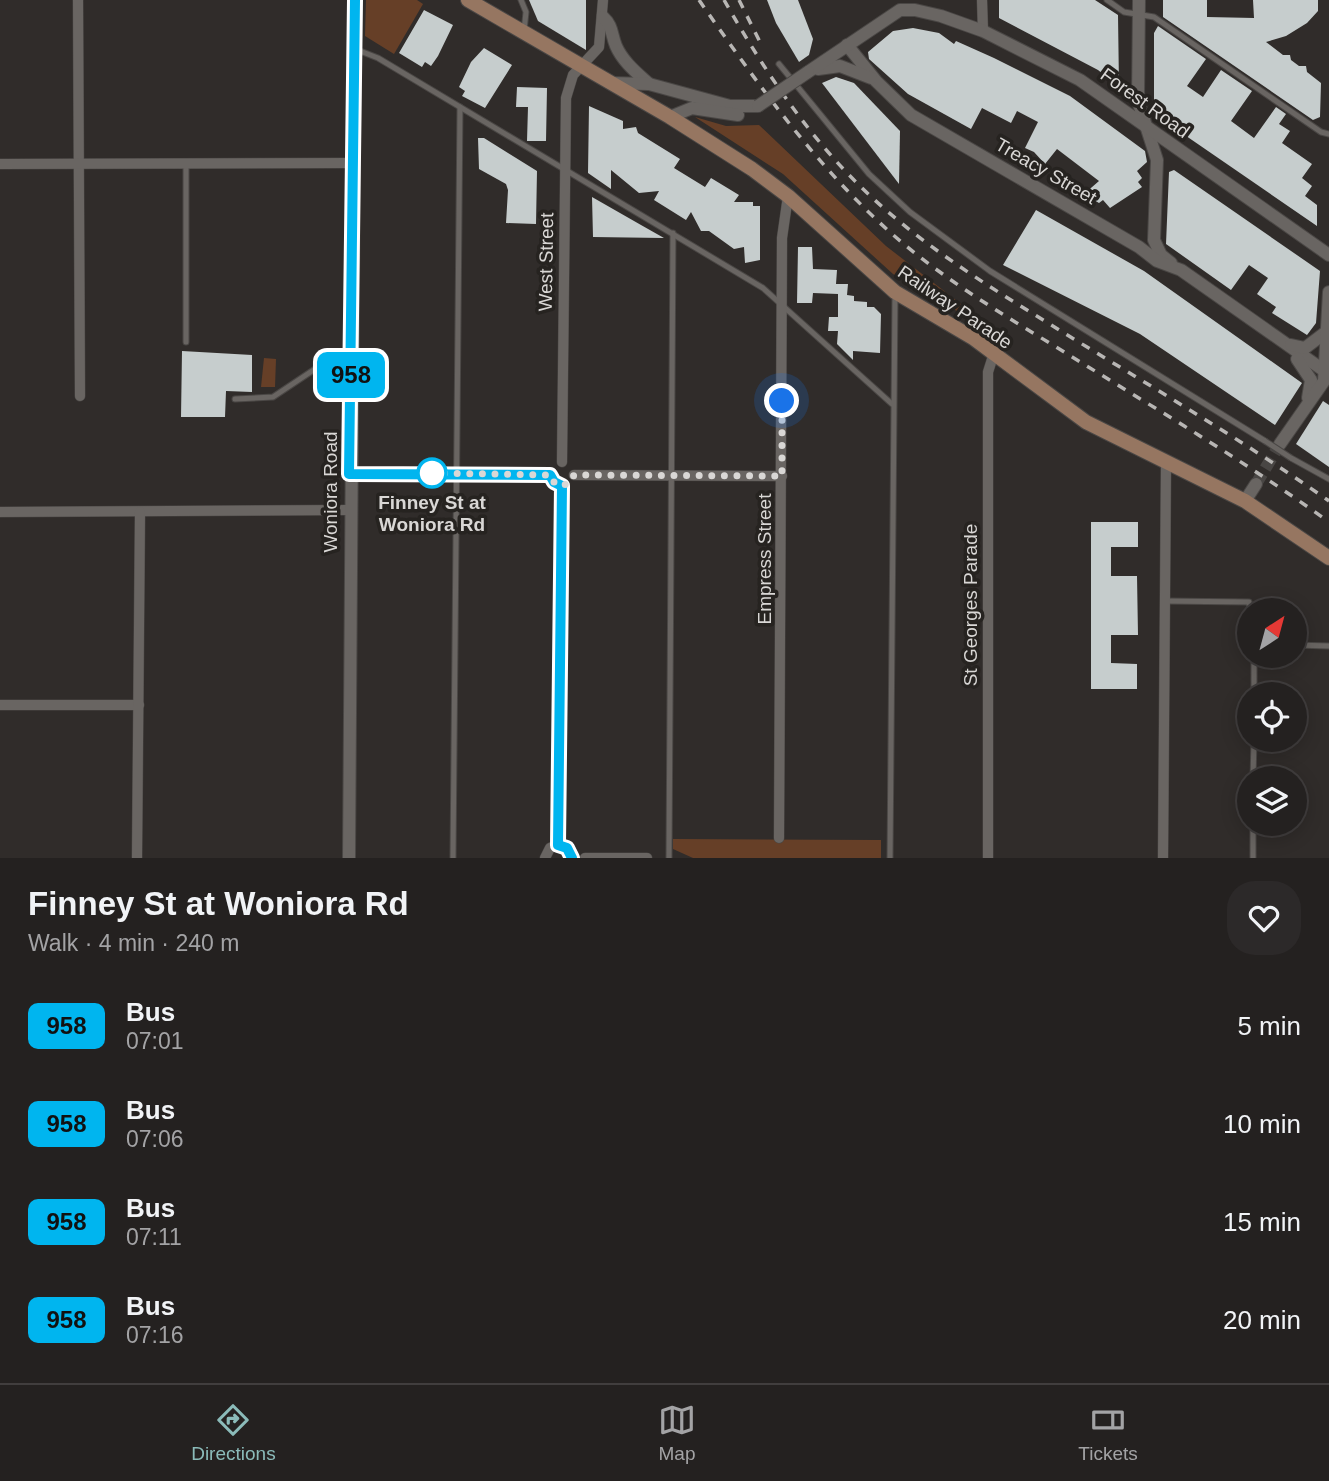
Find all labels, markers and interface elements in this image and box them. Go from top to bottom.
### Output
street label: Forest Road [1097,64,1193,142]
street label: Treacy Street [992,134,1101,209]
street label: West Street [535,212,557,312]
street label: Railway Parade [894,261,1016,353]
line badge: 958 [311,352,391,398]
text: 958 [331,361,371,388]
your location [764,383,799,418]
street label: Woniora Road [320,431,341,553]
marker: Finney St at Woniora Rd [417,458,447,488]
place label: Finney St at Woniora Rd [378,492,487,535]
street label: Empress Street [754,493,775,624]
street label: St Georges Parade [960,524,981,686]
north arrow [1237,598,1307,668]
map controls [1237,598,1307,836]
button: locate [1237,682,1307,752]
button: layers [1237,766,1307,836]
button: heart [1227,881,1301,955]
text: Finney St at Woniora Rd [28,885,409,922]
text: Walk · 4 min · 240 m [28,930,239,956]
text: Bus [126,997,175,1027]
text: 5 min [1237,1011,1301,1041]
text: 958 [46,1012,87,1039]
text: 07:01 [126,1028,184,1054]
text: Bus [126,1095,175,1125]
text: 10 min [1223,1109,1301,1139]
text: 958 [46,1110,87,1137]
text: 07:06 [126,1126,184,1152]
text: Bus [126,1193,175,1223]
text: 15 min [1223,1207,1301,1237]
text: 958 [46,1208,87,1235]
text: 07:11 [126,1224,182,1250]
text: Bus [126,1291,175,1321]
text: 20 min [1223,1305,1301,1335]
text: 958 [46,1306,87,1333]
text: 07:16 [126,1322,184,1348]
tab: Directions [191,1401,276,1465]
tab: Map [658,1401,696,1465]
tab: Tickets [1078,1401,1138,1465]

